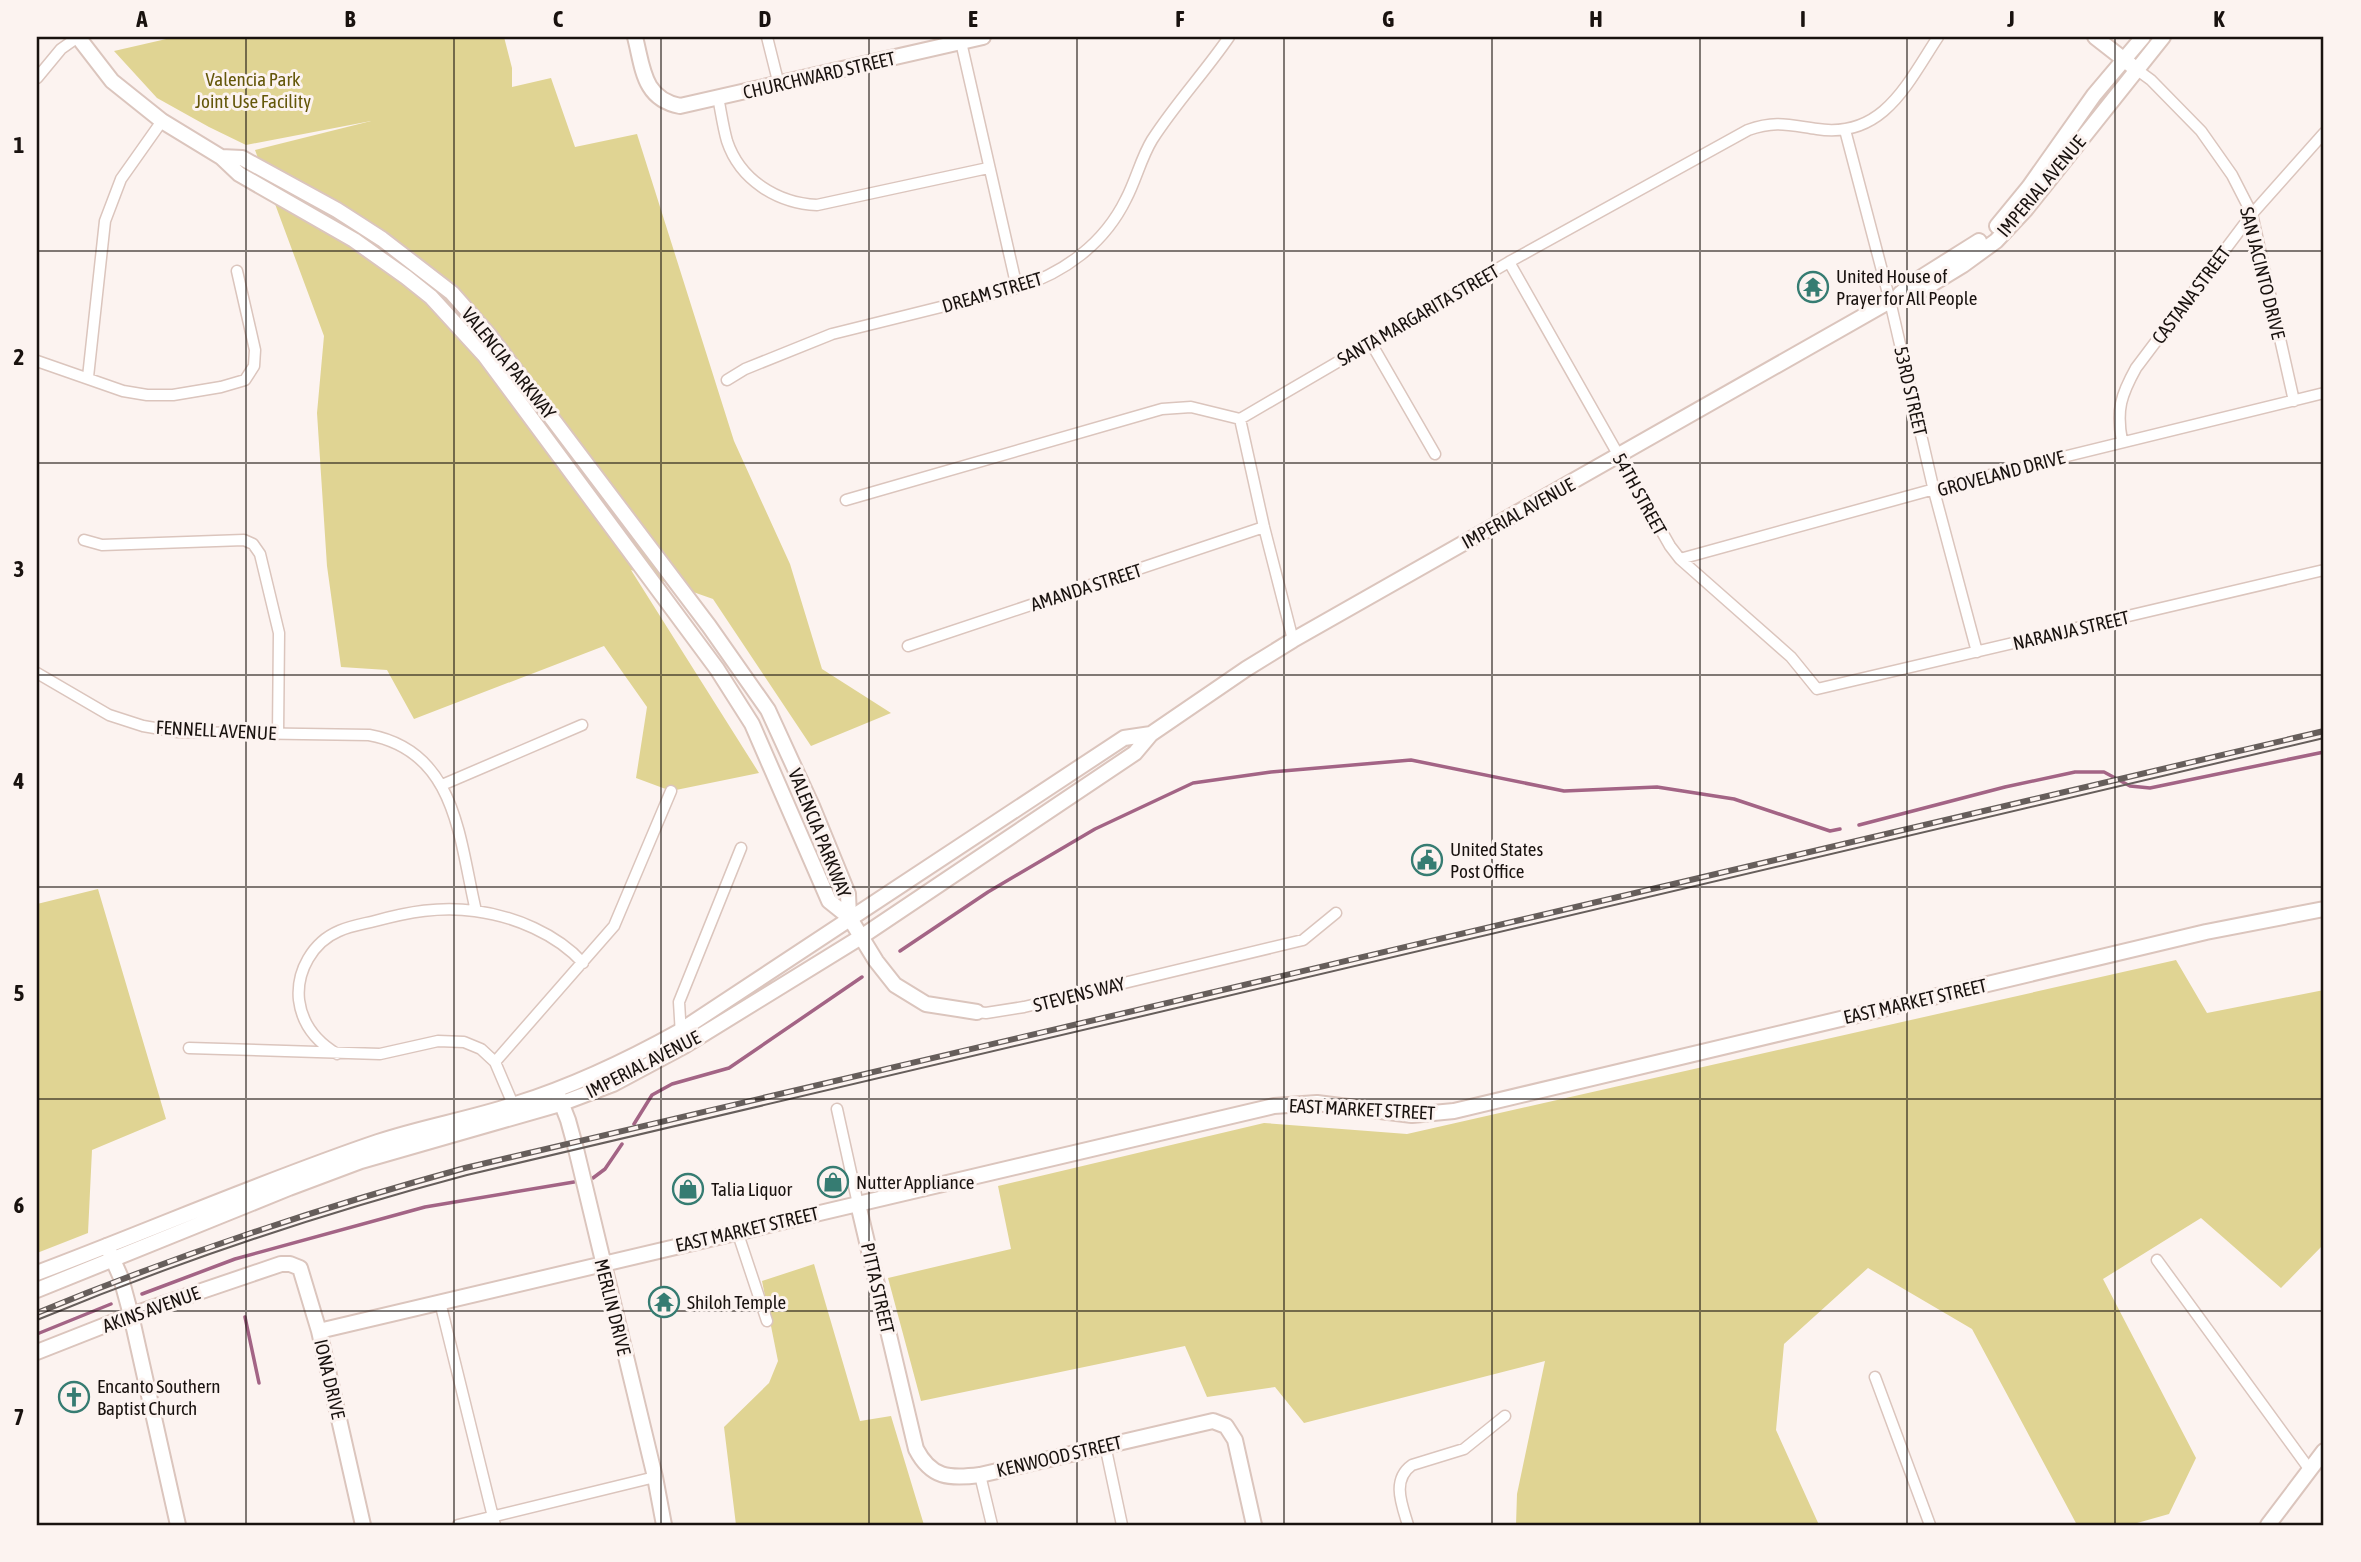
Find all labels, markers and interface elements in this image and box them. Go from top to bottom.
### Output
text: A [135,6,148,32]
text: B [345,6,356,32]
text: C [553,6,564,32]
text: D [759,6,772,32]
text: E [968,6,978,32]
text: F [1175,6,1185,32]
text: G [1382,6,1394,32]
text: H [1589,6,1603,32]
text: I [1800,6,1806,32]
text: J [2006,6,2015,32]
text: K [2213,6,2225,32]
street label: CHURCHWARD STREET [741,47,898,103]
park label: Valencia Park Joint Use Facility [195,68,311,112]
street label: IMPERIAL AVENUE [1992,131,2090,241]
text: 1 [14,132,25,158]
street label: SAN JACINTO DRIVE [2236,205,2290,341]
street label: CASTANA STREET [2147,241,2235,348]
street label: SANTA MARGARITA STREET [1333,259,1503,370]
place label: United House of Prayer for All People [1836,265,1977,309]
street label: DREAM STREET [939,267,1045,317]
temple icon: United House of Prayer for All People [1796,270,1830,304]
street label: VALENCIA PARKWAY [457,303,561,424]
text: 2 [14,344,24,370]
street label: 53RD STREET [1890,344,1932,438]
street label: GROVELAND DRIVE [1935,445,2067,501]
street label: 54TH STREET [1609,449,1672,539]
street label: IMPERIAL AVENUE [1458,473,1578,553]
text: 3 [14,556,24,582]
street label: AMANDA STREET [1028,558,1145,615]
street label: NARANJA STREET [2011,606,2132,654]
street label: FENNELL AVENUE [155,716,277,744]
street label: VALENCIA PARKWAY [784,765,856,901]
text: 4 [13,768,25,794]
place label: United States Post Office [1450,838,1543,882]
public building icon: United States Post Office [1410,843,1444,877]
street label: STEVENS WAY [1031,972,1128,1016]
street label: EAST MARKET STREET [1841,974,1990,1028]
text: 5 [14,980,25,1006]
street label: IMPERIAL AVENUE [582,1026,704,1102]
street label: EAST MARKET STREET [1288,1094,1436,1124]
shop icon: Nutter Appliance [816,1165,850,1199]
place label: Nutter Appliance [856,1171,974,1193]
shop icon: Talia Liquor [671,1172,705,1206]
place label: Talia Liquor [711,1178,793,1200]
text: 6 [14,1192,25,1218]
street label: EAST MARKET STREET [673,1202,822,1256]
street label: PITTA STREET [857,1241,899,1336]
street label: MERLIN DRIVE [590,1256,636,1358]
street label: AKINS AVENUE [99,1281,203,1337]
temple icon: Shiloh Temple [647,1285,681,1319]
place label: Shiloh Temple [687,1291,786,1313]
street label: IONA DRIVE [310,1337,350,1421]
place label: Encanto Southern Baptist Church [97,1375,220,1419]
church icon: Encanto Southern Baptist Church [57,1380,91,1414]
text: 7 [14,1404,24,1430]
street label: KENWOOD STREET [994,1431,1124,1481]

